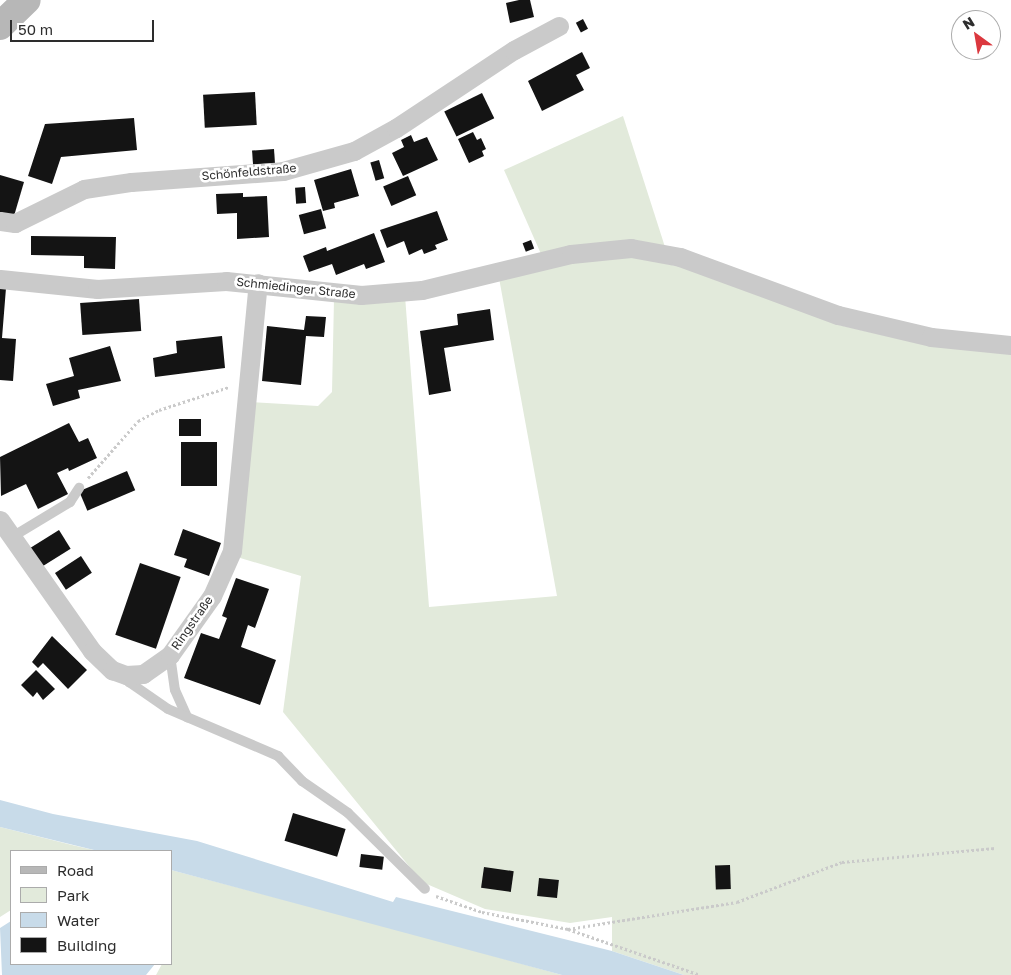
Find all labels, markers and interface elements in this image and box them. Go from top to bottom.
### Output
scale bar [12,10,156,42]
north arrow [951,10,1001,60]
text: N [959,13,977,33]
text: 50 m [18,20,53,38]
street label: Schönfeldstraße [201,161,297,183]
street label: Schmiedinger Straße [236,275,356,301]
street label: Ringstraße [168,593,216,653]
legend [10,850,172,965]
text: Road [57,861,94,879]
text: Park [57,886,89,904]
text: Water [57,911,100,929]
text: Building [57,936,117,954]

